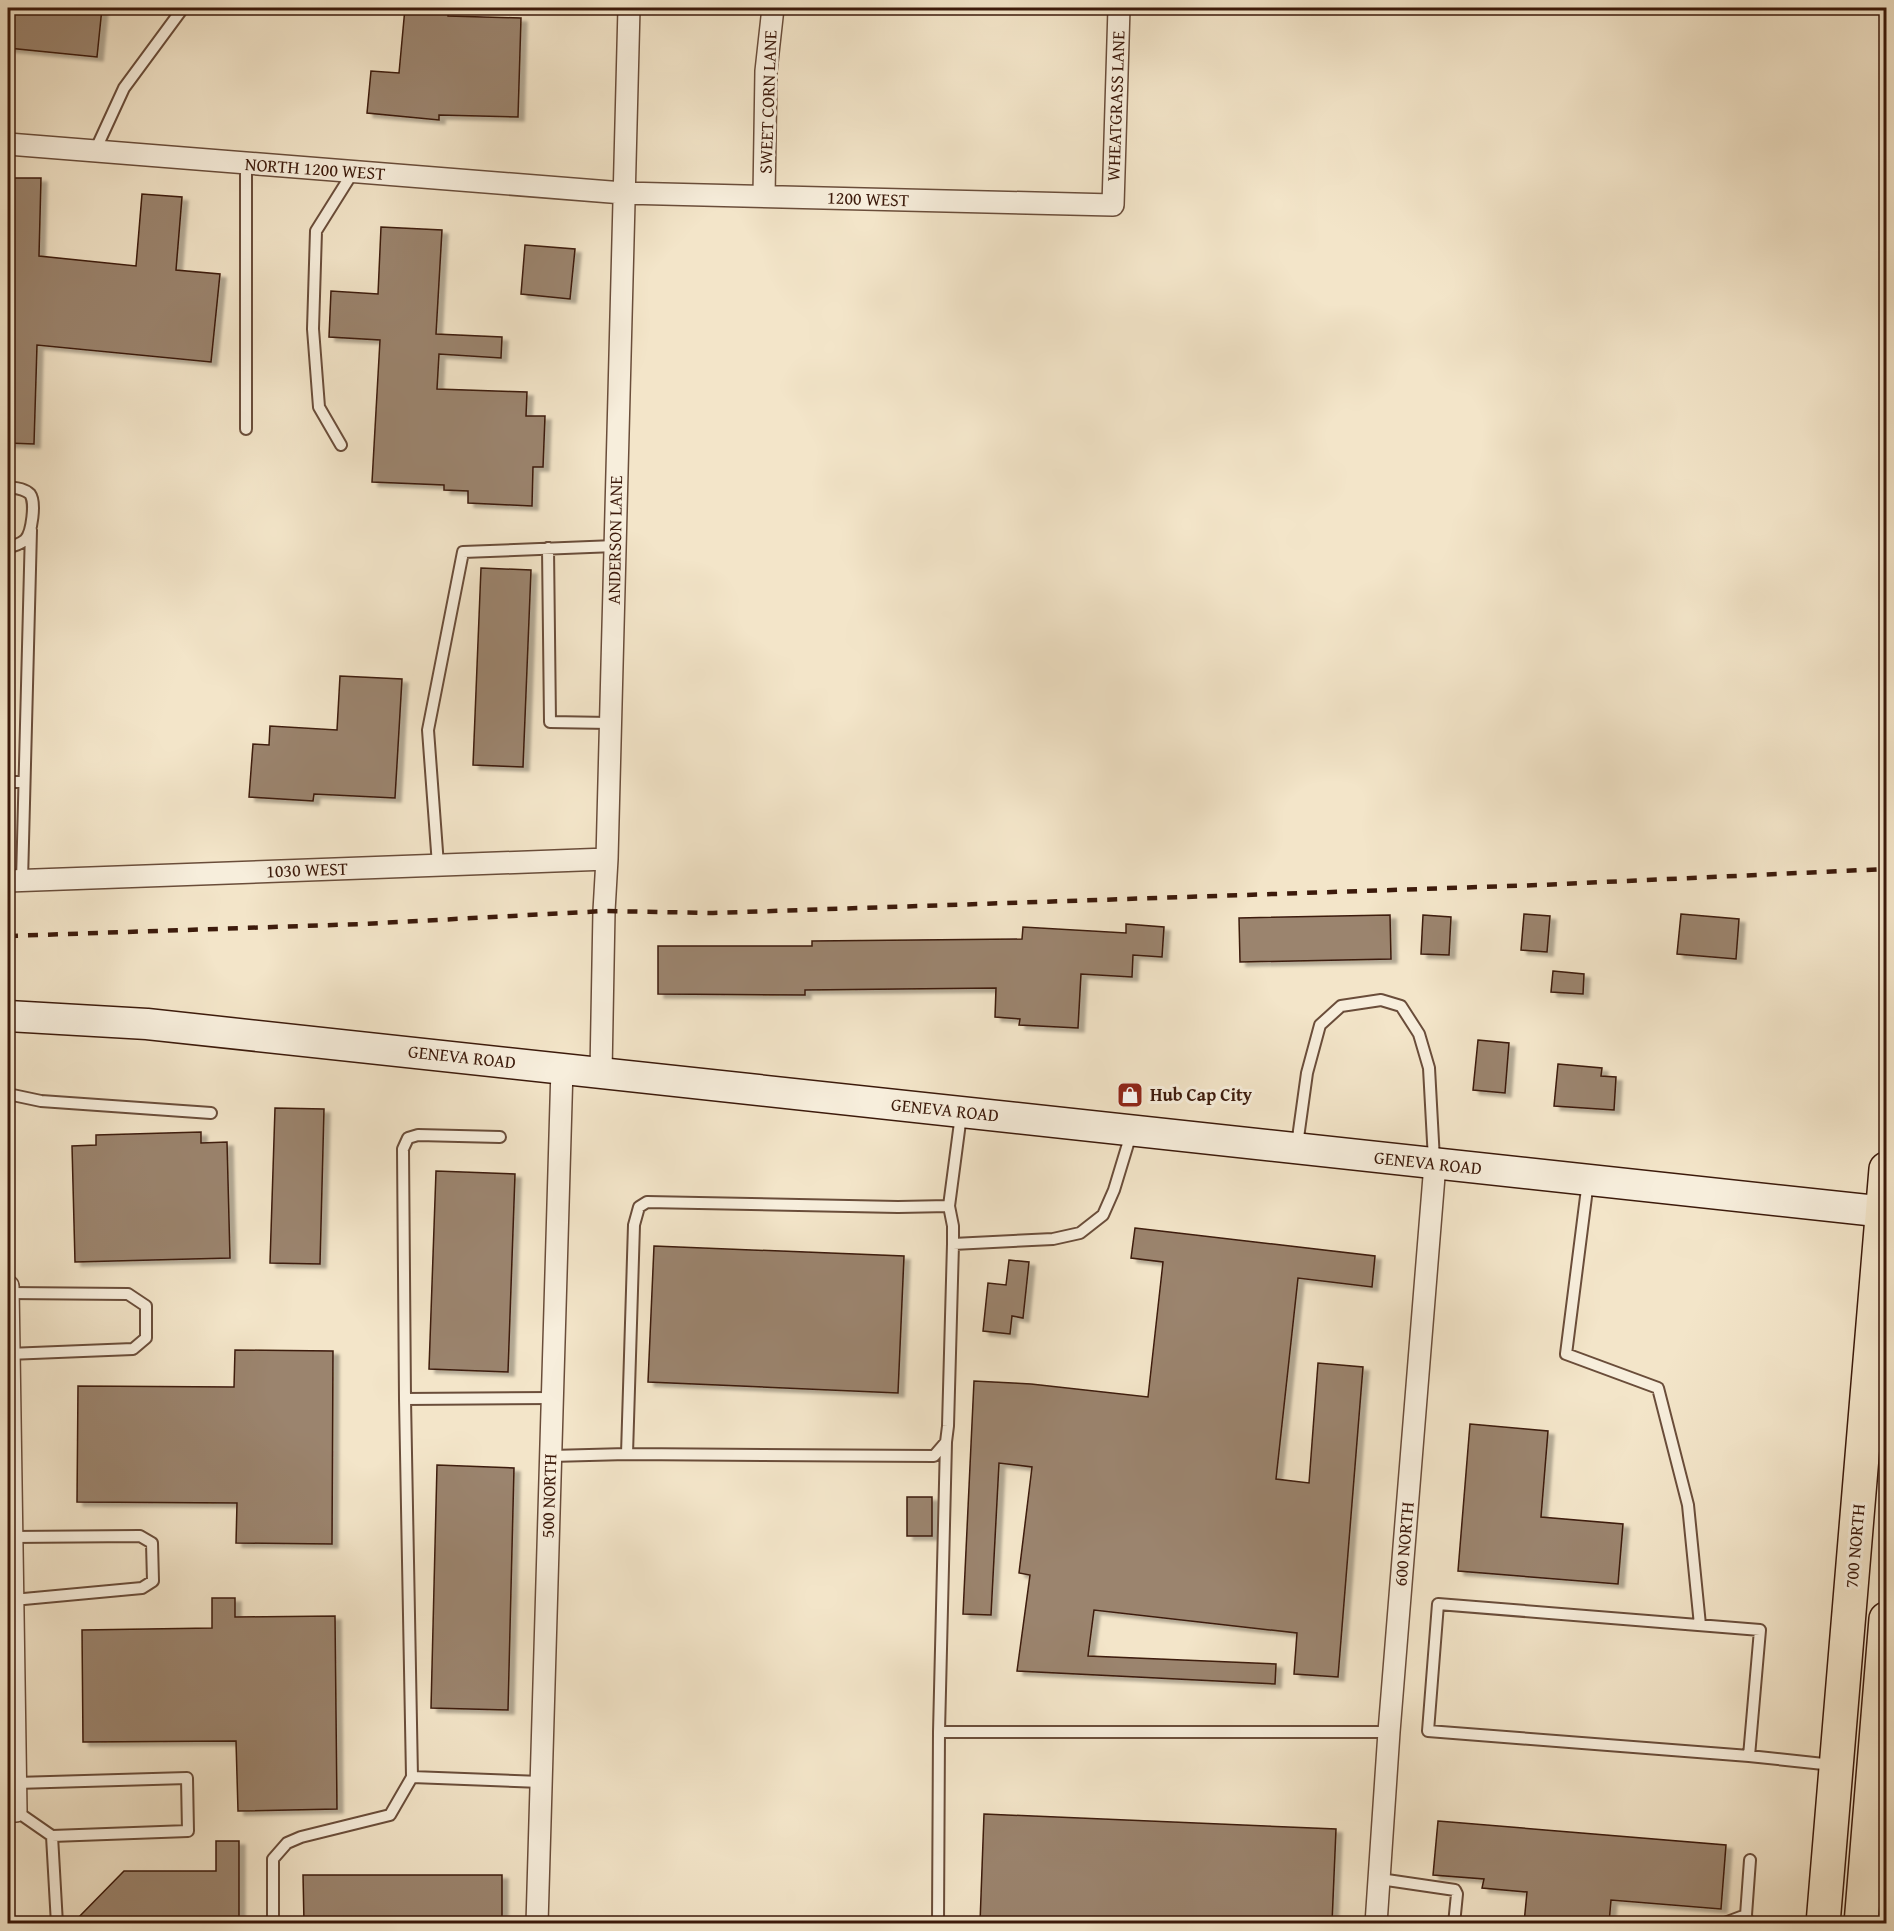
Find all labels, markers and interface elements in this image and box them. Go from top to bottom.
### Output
street label: SWEET CORN LANE [752,30,784,174]
street label: WHEATGRASS LANE [1099,30,1132,182]
street label: NORTH 1200 WEST [244,150,386,187]
street label: 1200 WEST [827,184,909,213]
street label: ANDERSON LANE [600,475,629,605]
street label: 1030 WEST [266,855,348,884]
street label: GENEVA ROAD [407,1037,517,1076]
shop icon: Hub Cap City [1115,1080,1145,1110]
place label: Hub Cap City [1150,1081,1253,1108]
street label: GENEVA ROAD [890,1090,1000,1129]
street label: GENEVA ROAD [1373,1143,1483,1182]
street label: 500 NORTH [534,1453,563,1539]
street label: 600 NORTH [1386,1501,1421,1587]
street label: 700 NORTH [1837,1503,1872,1589]

